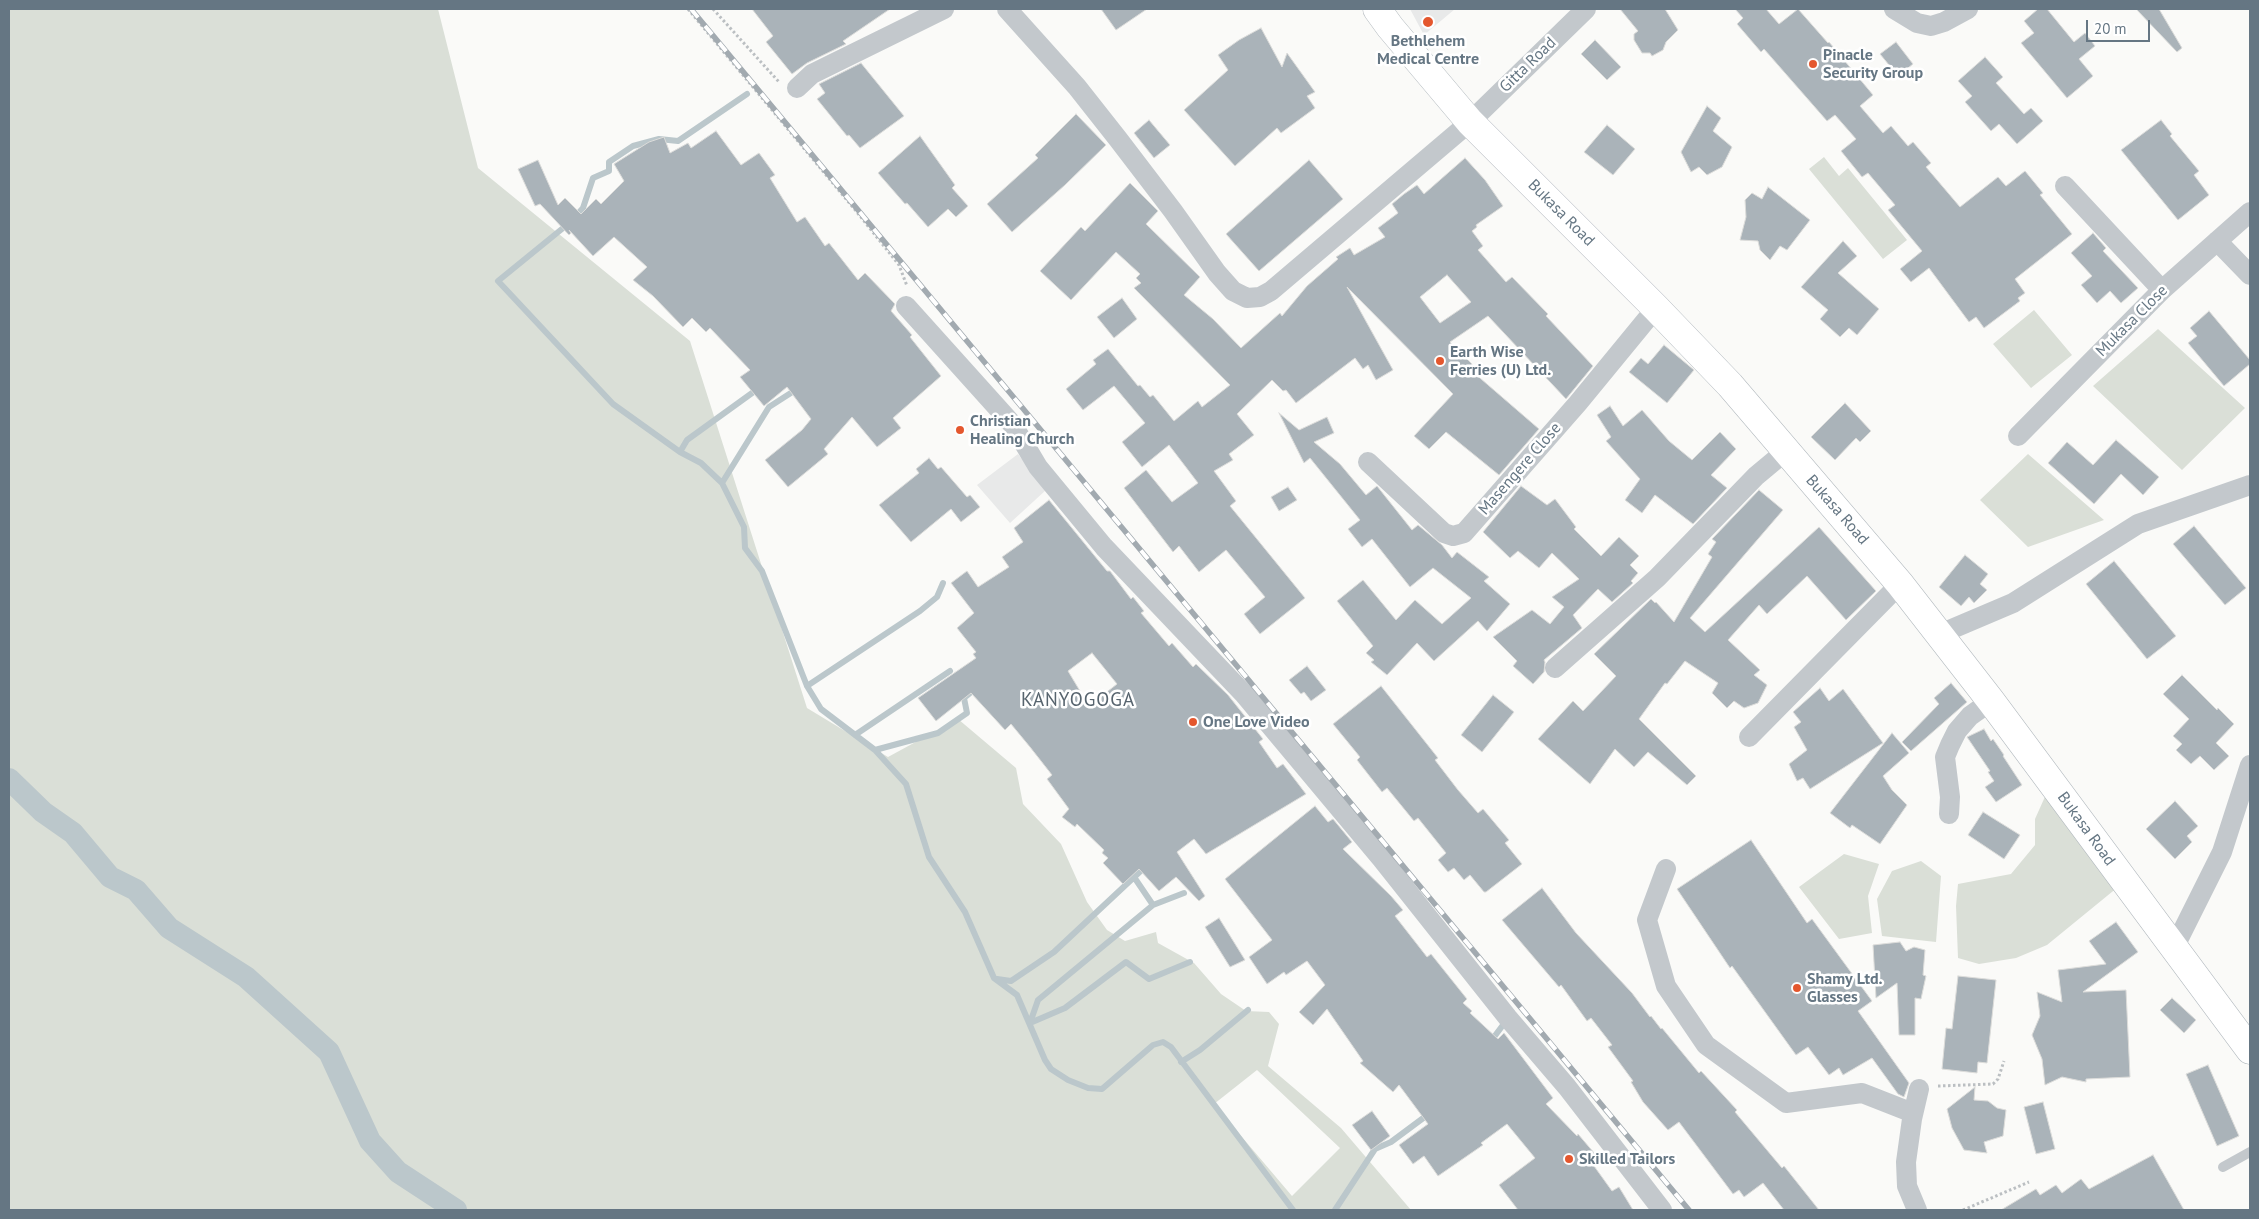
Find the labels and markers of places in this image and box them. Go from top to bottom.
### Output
marker: Bethlehem Medical Centre [1421,15,1435,29]
place label: Bethlehem Medical Centre [1377,31,1479,69]
place label: Pinacle Security Group [1823,45,1923,83]
marker: Pinacle Security Group [1807,58,1819,70]
place label: Earth Wise Ferries (U) Ltd. [1450,342,1551,380]
marker: Earth Wise Ferries (U) Ltd. [1434,355,1446,367]
place label: Christian Healing Church [970,411,1074,449]
marker: Christian Healing Church [954,424,966,436]
place label: One Love Video [1203,712,1310,732]
marker: One Love Video [1187,716,1199,728]
place label: Shamy Ltd. Glasses [1807,969,1883,1007]
marker: Shamy Ltd. Glasses [1791,982,1803,994]
place label: Skilled Tailors [1579,1149,1675,1169]
marker: Skilled Tailors [1563,1153,1575,1165]

